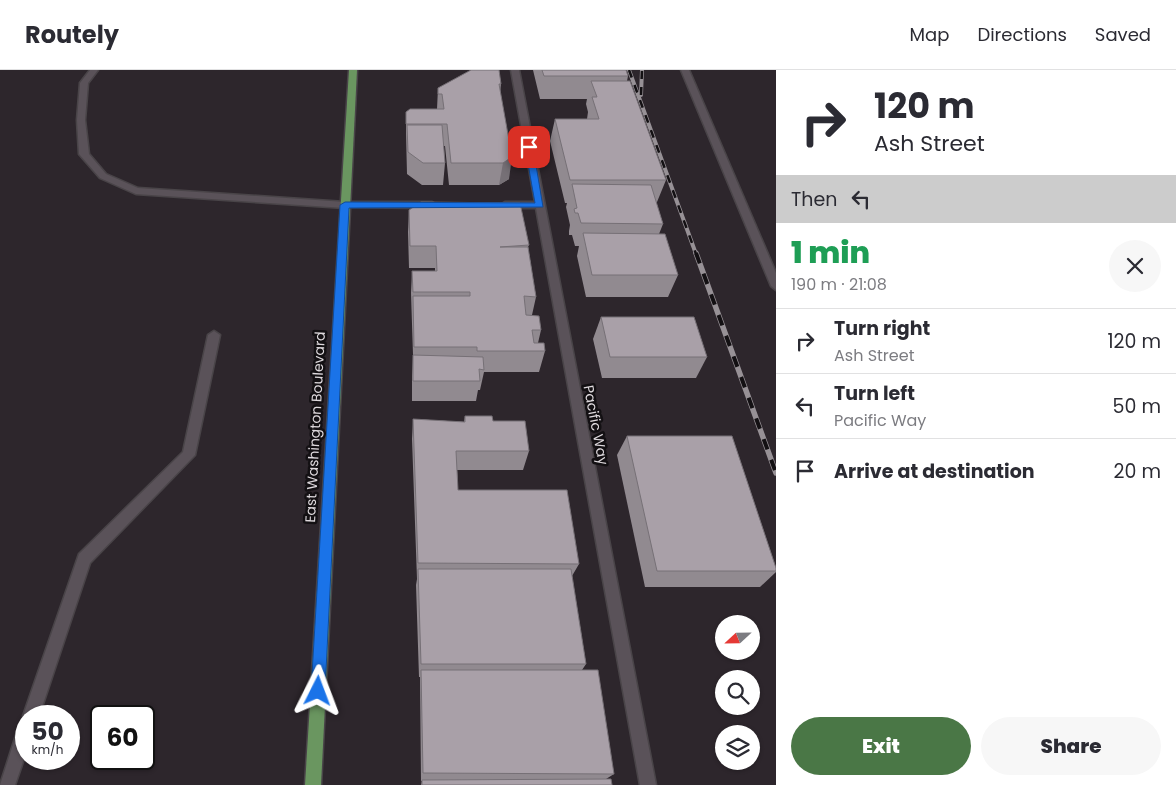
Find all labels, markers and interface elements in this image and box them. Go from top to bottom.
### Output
text: Routely [25,18,119,51]
text: Map [910,22,949,47]
text: Directions [977,22,1067,47]
text: Saved [1095,22,1151,47]
text: 120 m [874,81,974,130]
icon: right [791,90,856,155]
pin [508,126,550,168]
text: Ash Street [874,128,985,159]
icon: arrive [515,133,543,161]
icon: left [847,185,875,213]
text: Then [791,186,837,213]
text: 1 min [791,231,870,274]
button: close [1109,240,1161,292]
text: 190 m · 21:08 [791,273,887,296]
text: Turn right [834,315,930,342]
icon: right [791,327,819,355]
text: 120 m [1107,328,1161,355]
street label: East Washington Boulevard [300,331,330,523]
text: Ash Street [834,344,915,367]
text: Turn left [834,380,915,407]
street label: Pacific Way [578,383,614,467]
icon: left [791,392,819,420]
text: 50 m [1112,393,1161,420]
text: Pacific Way [834,409,926,432]
icon: arrive [791,457,819,485]
text: Arrive at destination [834,458,1035,485]
text: 20 m [1113,458,1161,485]
north arrow [715,615,760,660]
map controls [715,615,760,770]
position arrow [291,664,343,716]
button: search [715,670,760,715]
speed limit sign: 60 [90,705,155,770]
text: 50 [31,714,64,749]
button: Exit [791,717,971,775]
button: Share [981,717,1161,775]
button: layers [715,725,760,770]
text: km/h [32,741,63,758]

